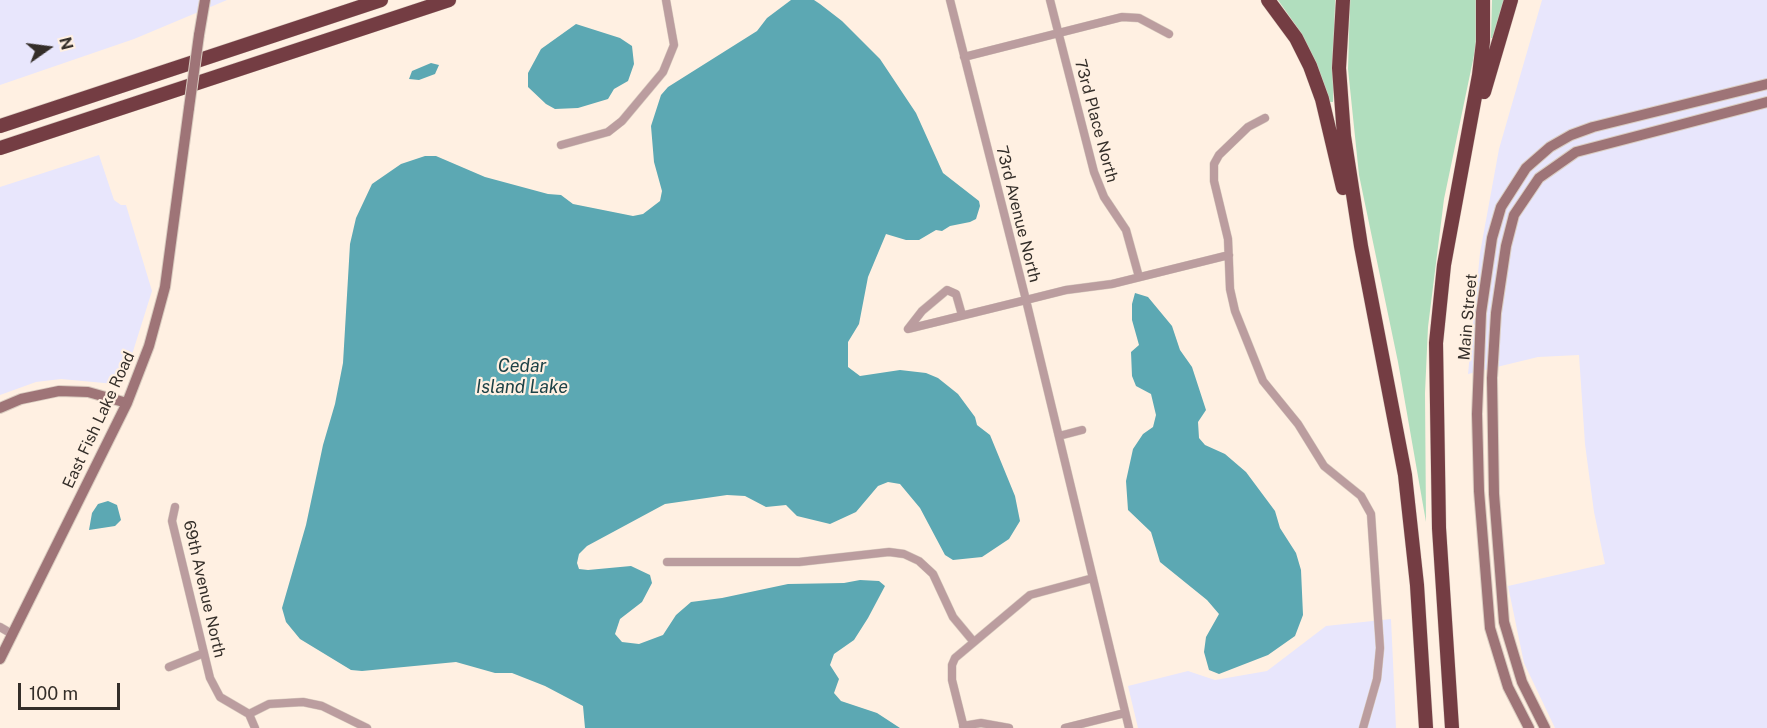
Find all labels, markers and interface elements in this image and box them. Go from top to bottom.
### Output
north arrow [18,18,78,78]
text: N [55,35,77,52]
street label: 73rd Place North [1070,57,1122,185]
street label: 73rd Avenue North [992,144,1044,284]
street label: Main Street [1455,273,1481,361]
street label: East Fish Lake Road [59,349,139,491]
water label: Cedar Island Lake [476,355,568,398]
street label: 69th Avenue North [179,518,229,660]
scale bar [21,671,123,709]
text: 100 m [29,683,78,704]

